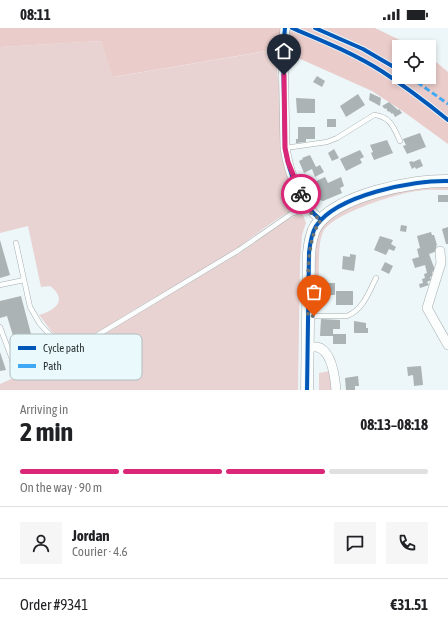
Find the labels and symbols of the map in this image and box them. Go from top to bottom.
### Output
pin [267,34,301,75]
courier [281,174,321,214]
pin [297,275,331,316]
legend [10,334,142,380]
text: Cycle path [43,342,85,354]
text: Path [43,360,62,372]

